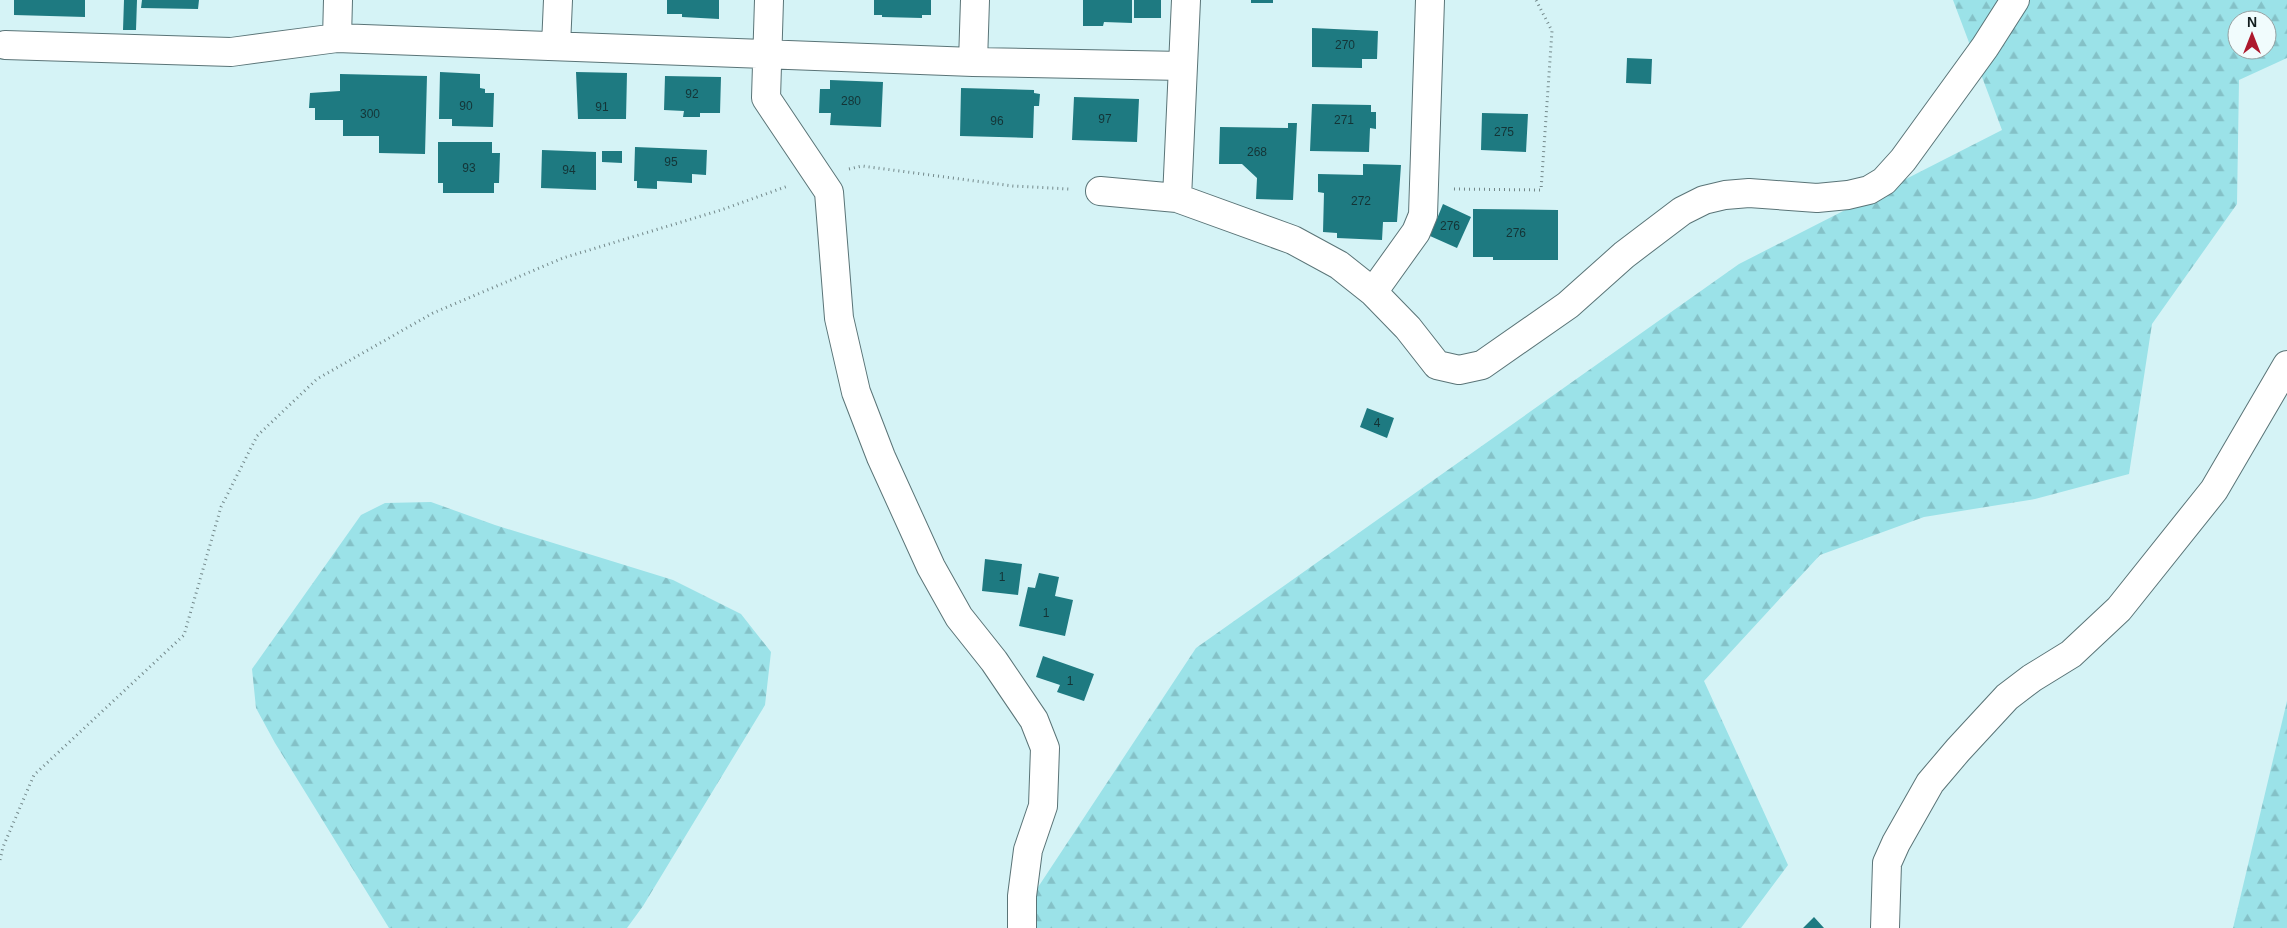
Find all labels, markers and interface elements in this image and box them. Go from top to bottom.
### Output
north arrow [2227,10,2277,60]
text: N [2247,14,2257,30]
house number: 270 [1335,38,1355,52]
house number: 92 [685,87,699,101]
house number: 280 [841,94,861,108]
house number: 90 [459,99,473,113]
house number: 91 [595,100,609,114]
house number: 300 [360,107,380,121]
house number: 97 [1098,112,1112,126]
house number: 271 [1334,113,1354,127]
house number: 96 [990,114,1004,128]
house number: 275 [1494,125,1514,139]
house number: 268 [1247,145,1267,159]
house number: 95 [664,155,678,169]
house number: 93 [462,161,476,175]
house number: 94 [562,163,576,177]
house number: 272 [1351,194,1371,208]
house number: 276 [1440,219,1460,233]
house number: 276 [1506,226,1526,240]
house number: 4 [1374,416,1381,430]
house number: 1 [999,570,1006,584]
house number: 1 [1043,606,1050,620]
house number: 1 [1067,674,1074,688]

